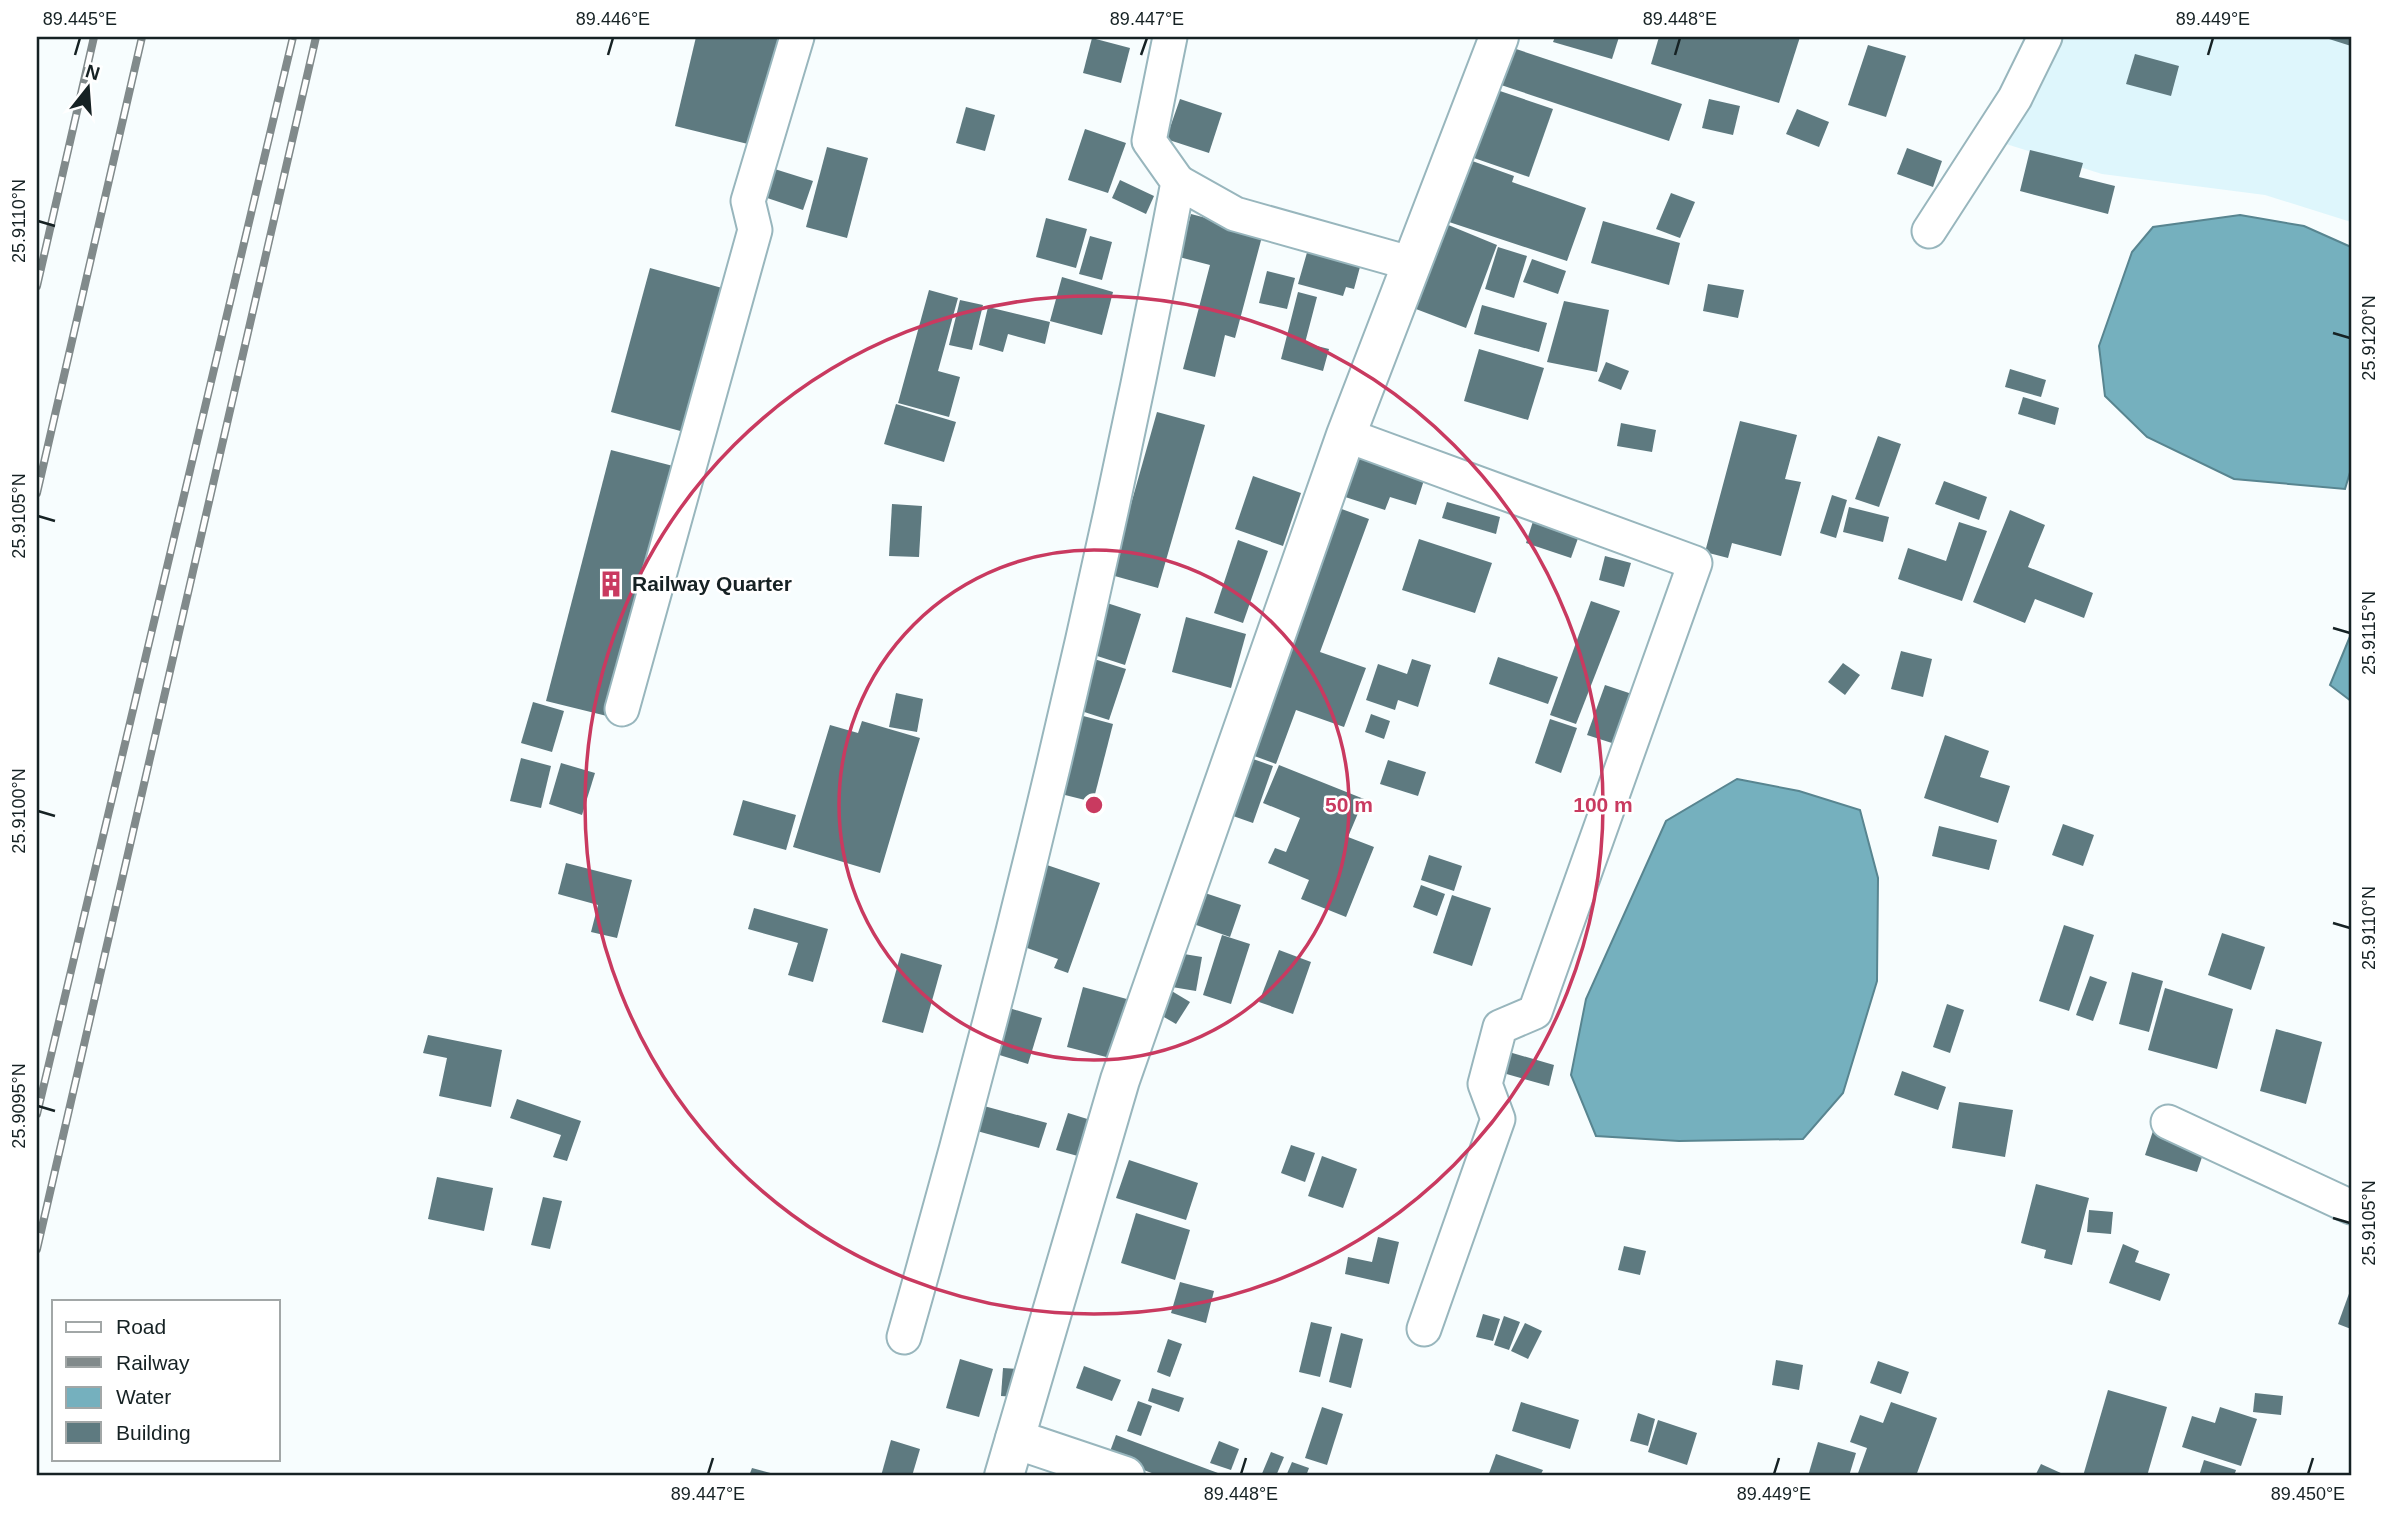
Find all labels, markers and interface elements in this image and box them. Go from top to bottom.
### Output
text: 89.445°E [43,9,117,29]
text: 89.446°E [576,9,650,29]
text: 89.447°E [1110,9,1184,29]
text: 89.448°E [1643,9,1717,29]
text: 89.449°E [2176,9,2250,29]
north arrow [52,52,122,122]
text: N [83,60,102,84]
text: 25.9110°N [9,179,29,263]
text: 25.9120°N [2359,295,2379,381]
text: 25.9105°N [9,473,29,559]
building icon: Railway Quarter [596,569,626,599]
place label: Railway Quarter [632,572,792,595]
text: 25.9115°N [2359,591,2379,675]
text: 25.9100°N [9,768,29,854]
centre of rings [1082,793,1106,817]
text: 50 m [1325,793,1373,816]
text: 100 m [1573,793,1633,816]
text: 25.9110°N [2359,886,2379,970]
text: 25.9095°N [9,1063,29,1149]
text: 25.9105°N [2359,1180,2379,1266]
legend [52,1300,280,1460]
text: Road [116,1315,166,1338]
text: Railway [116,1351,190,1374]
text: Water [116,1385,171,1408]
text: Building [116,1421,191,1444]
text: 89.447°E [671,1484,745,1504]
text: 89.448°E [1204,1484,1278,1504]
text: 89.449°E [1737,1484,1811,1504]
text: 89.450°E [2271,1484,2345,1504]

